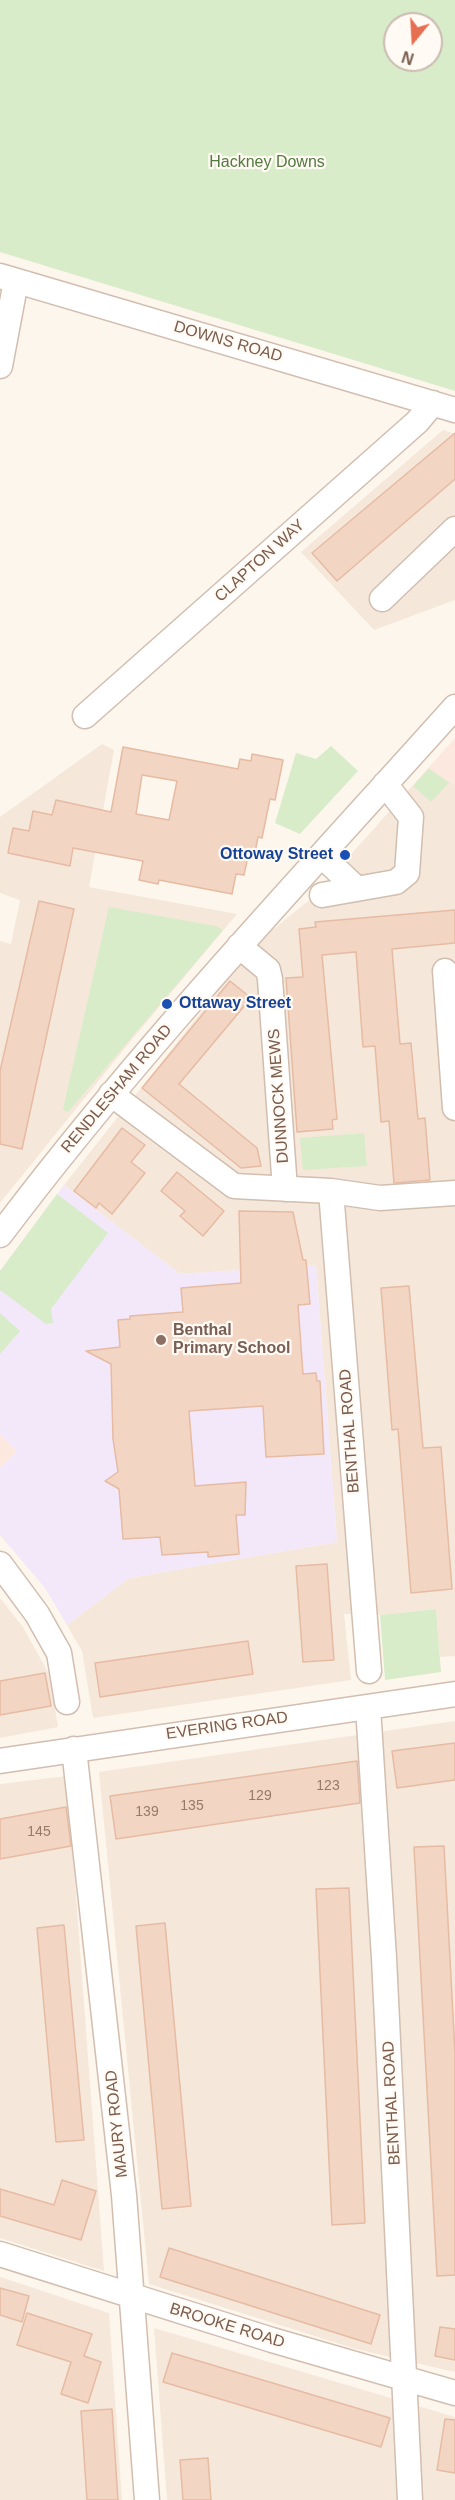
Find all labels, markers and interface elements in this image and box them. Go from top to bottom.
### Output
north arrow [383,12,443,72]
text: N [400,48,416,68]
park label: Hackney Downs [209,153,325,173]
street label: DOWNS ROAD [172,317,284,367]
street label: CLAPTON WAY [211,516,309,606]
place label: Ottoway Street [220,845,333,865]
marker: Ottoway Street [338,848,352,862]
place label: Ottaway Street [179,994,291,1014]
marker: Ottaway Street [160,997,174,1011]
street label: RENDLESHAM ROAD [58,1021,176,1157]
street label: DUNNOCK MEWS [265,1028,293,1164]
place label: Benthal Primary School [173,1321,290,1359]
marker: Benthal Primary School [154,1333,168,1347]
street label: BENTHAL ROAD [336,1368,364,1494]
street label: EVERING ROAD [165,1708,289,1744]
house number: 123 [316,1778,340,1794]
house number: 129 [248,1788,272,1804]
house number: 135 [180,1798,204,1814]
house number: 139 [135,1804,159,1820]
house number: 145 [27,1824,51,1840]
street label: BENTHAL ROAD [379,2040,405,2166]
street label: MAURY ROAD [102,2069,132,2179]
street label: BROOKE ROAD [167,2299,287,2353]

